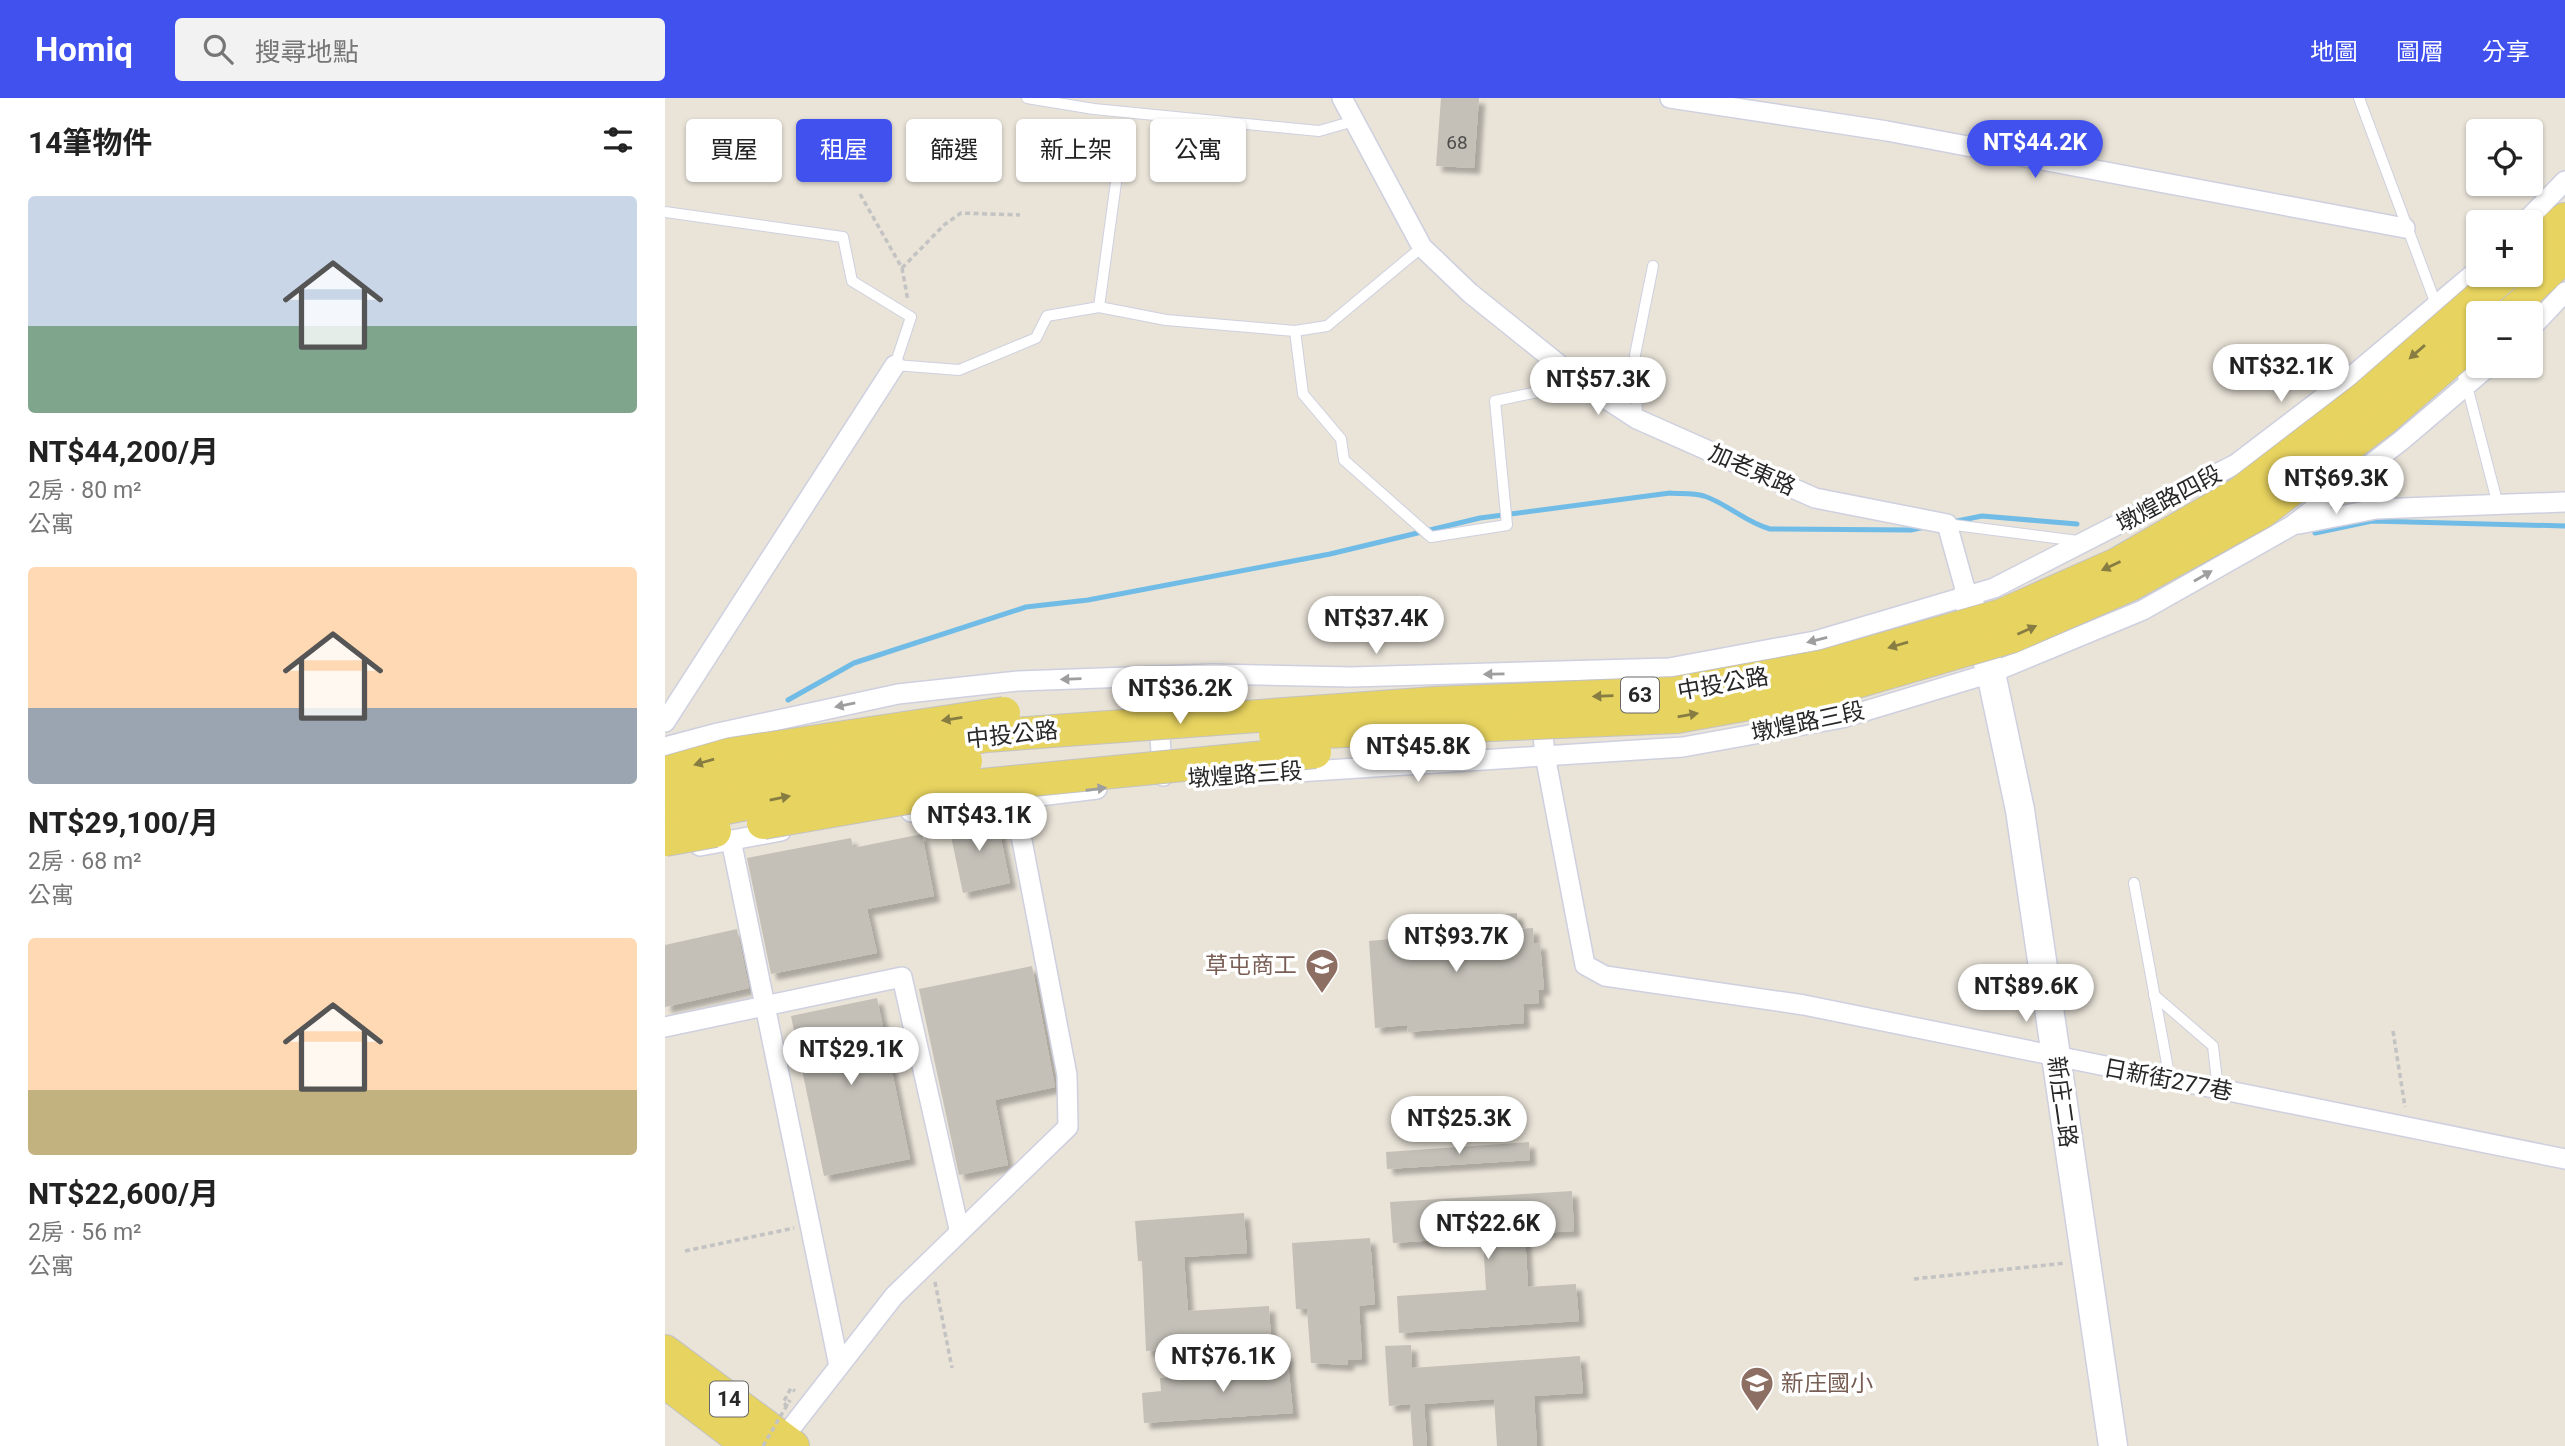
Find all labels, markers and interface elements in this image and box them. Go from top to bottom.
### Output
search box [175,18,665,81]
text: Homiq [35,30,133,69]
icon: search [199,30,237,68]
text: 搜尋地點 [255,37,359,67]
text: 地圖 [2310,38,2358,66]
text: 圖層 [2396,38,2444,66]
text: 分享 [2482,38,2530,66]
chip: 買屋 [686,119,782,182]
chip: 租屋 [796,119,892,182]
chip: 篩選 [906,119,1002,182]
chip: 新上架 [1016,119,1136,182]
chip: 公寓 [1150,119,1246,182]
map controls [2466,119,2543,378]
button: locate [2466,119,2543,196]
pin: NT$44.2K [1963,120,2107,180]
icon: filters [599,121,637,159]
text: 14筆物件 [28,125,152,160]
text: NT$44.2K [1983,129,2087,156]
house number: 68 [1446,131,1468,154]
button: + [2466,210,2543,287]
icon: home [270,242,396,368]
button: − [2466,301,2543,378]
pin: NT$32.1K [2209,344,2353,404]
one-way arrow [2408,344,2426,360]
text: NT$32.1K [2229,353,2333,380]
pin: NT$57.3K [1526,358,1670,417]
text: NT$57.3K [1546,366,1650,393]
text: NT$44,200/月 [28,434,219,469]
street label: 加老東路 [1704,439,1800,501]
pin: NT$69.3K [2264,456,2408,516]
street label: 墩煌路四段 [2112,460,2226,538]
text: NT$69.3K [2284,465,2388,492]
text: 2房 · 80 m² [28,477,142,504]
text: 公寓 [28,511,74,538]
one-way arrow [2101,560,2121,572]
one-way arrow [2193,570,2212,582]
pin: NT$37.4K [1304,596,1448,656]
text: NT$37.4K [1324,605,1428,632]
icon: home [270,613,396,739]
one-way arrow [2016,624,2037,635]
one-way arrow [1806,635,1828,646]
one-way arrow [1888,640,1909,650]
street label: 中投公路 [1675,663,1771,705]
pin: NT$36.2K [1108,666,1252,726]
one-way arrow [1483,669,1505,680]
one-way arrow [1060,674,1082,685]
text: NT$36.2K [1128,675,1232,702]
road number: 63 [1621,678,1659,712]
one-way arrow [1592,691,1614,702]
street label: 墩煌路三段 [1749,697,1867,747]
one-way arrow [834,700,856,711]
one-way arrow [1677,709,1699,720]
one-way arrow [941,714,963,725]
street label: 中投公路 [965,717,1059,753]
pin: NT$45.8K [1346,724,1490,784]
text: NT$45.8K [1366,733,1470,760]
one-way arrow [693,757,714,767]
street label: 墩煌路三段 [1187,758,1303,792]
one-way arrow [1085,783,1107,794]
one-way arrow [769,792,791,803]
pin: NT$43.1K [907,794,1051,853]
text: NT$43.1K [927,802,1031,829]
text: NT$29,100/月 [28,805,219,840]
text: 2房 · 68 m² [28,848,142,875]
text: 公寓 [28,882,74,909]
pin: NT$93.7K [1384,914,1528,974]
text: NT$93.7K [1404,923,1508,950]
school or university icon: 草屯商工 [1303,946,1341,995]
place label: 草屯商工 [1205,952,1297,979]
pin: NT$89.6K [1954,964,2098,1024]
text: NT$89.6K [1974,973,2078,1000]
icon: home [270,984,396,1110]
pin: NT$29.1K [779,1028,923,1087]
text: NT$29.1K [799,1036,903,1063]
street label: 日新街277巷 [2101,1054,2235,1106]
street label: 新庄二路 [2042,1055,2082,1149]
pin: NT$25.3K [1387,1096,1531,1156]
text: NT$25.3K [1407,1105,1511,1132]
text: NT$22,600/月 [28,1176,219,1211]
pin: NT$22.6K [1416,1202,1560,1261]
text: NT$22.6K [1436,1210,1540,1237]
text: 2房 · 56 m² [28,1219,142,1246]
text: 公寓 [28,1253,74,1280]
pin: NT$76.1K [1151,1334,1295,1394]
text: NT$76.1K [1171,1343,1275,1370]
school or university icon: 新庄國小 [1738,1364,1776,1413]
place label: 新庄國小 [1781,1370,1873,1397]
road number: 14 [710,1382,748,1416]

